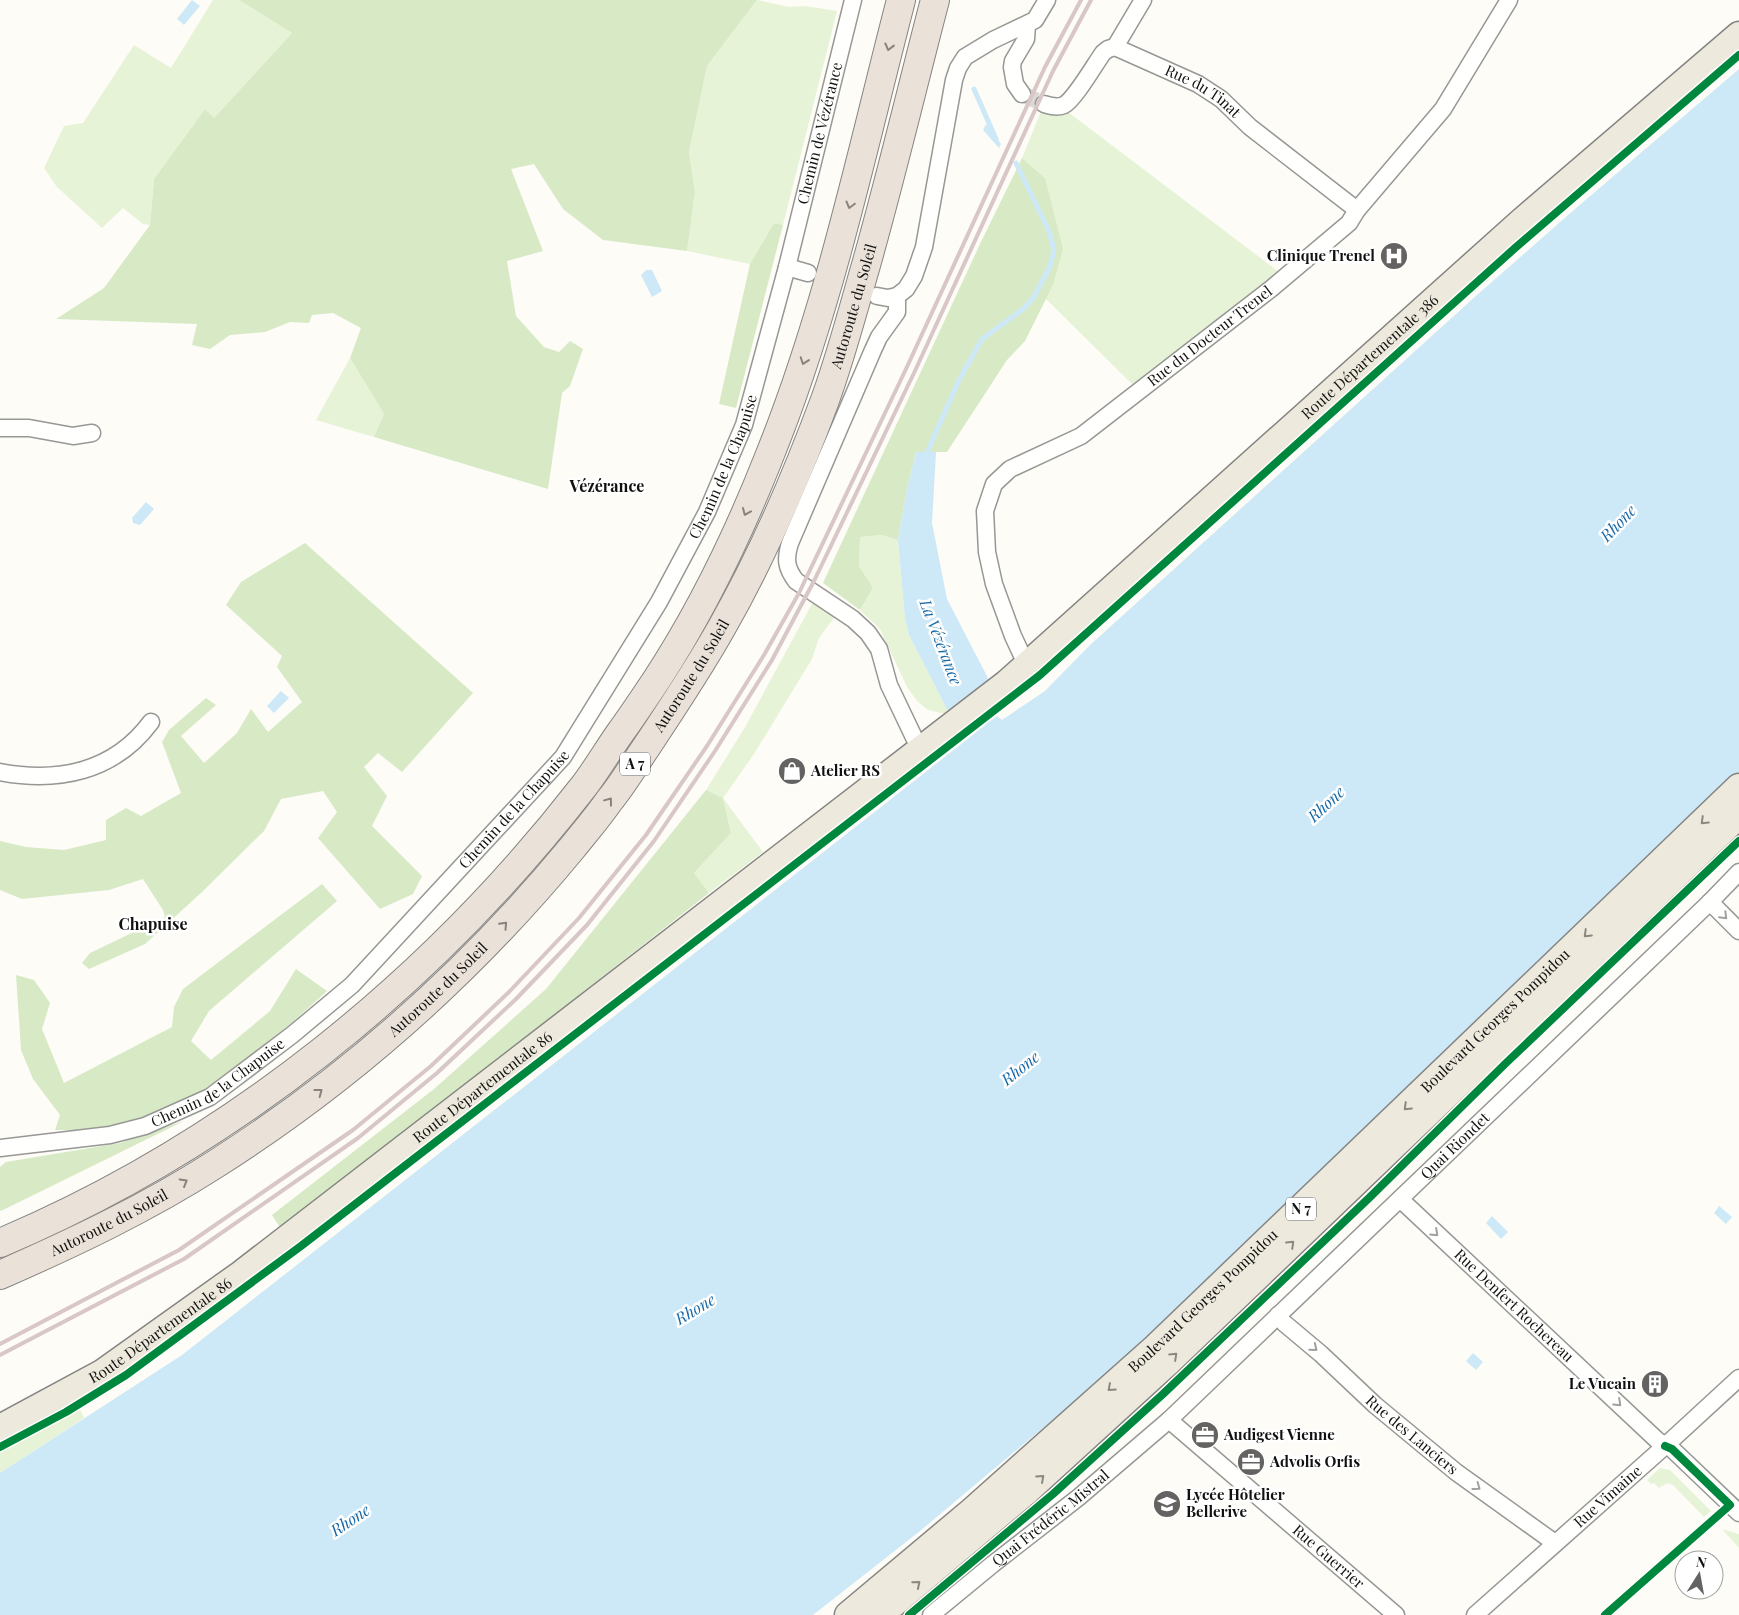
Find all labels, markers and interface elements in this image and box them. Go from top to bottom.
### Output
one-way arrow [884,43,895,52]
street label: Chemin de Vézérance [792,60,846,206]
street label: Rue du Tinat [1162,60,1246,122]
one-way arrow [845,200,855,209]
street label: Autoroute du Soleil [825,241,880,372]
hospital icon: Clinique Trenel [1379,241,1409,271]
place label: Clinique Trenel [1267,245,1375,265]
street label: Rue du Docteur Trenel [1143,281,1276,390]
street label: Route Départementale 386 [1297,289,1443,423]
one-way arrow [800,356,810,365]
street label: Chemin de la Chapuise [683,392,761,542]
district label: Vézérance [569,475,644,496]
water label: Rhone [1594,500,1640,546]
one-way arrow [741,507,752,516]
water label: La Vézérance [915,595,967,688]
street label: Autoroute du Soleil [648,615,733,736]
street label: Chemin de la Chapuise [454,746,574,873]
road number: A 7 [620,752,650,776]
shop icon: Atelier RS [777,756,807,786]
place label: Atelier RS [810,760,880,780]
water label: Rhone [1302,781,1349,827]
one-way arrow [604,798,612,807]
one-way arrow [1700,815,1709,824]
one-way arrow [1719,911,1728,920]
district label: Chapuise [118,913,188,934]
one-way arrow [498,922,507,931]
one-way arrow [1583,928,1592,937]
street label: Autoroute du Soleil [383,937,491,1041]
street label: Boulevard Georges Pompidou [1416,944,1574,1097]
street label: Route Départementale 86 [408,1026,556,1147]
street label: Chemin de la Chapuise [147,1033,288,1131]
water label: Rhone [996,1046,1043,1090]
one-way arrow [313,1089,323,1098]
one-way arrow [1403,1101,1412,1110]
street label: Quai Riondet [1416,1107,1494,1183]
one-way arrow [179,1179,188,1189]
street label: Autoroute du Soleil [46,1184,171,1260]
road number: N 7 [1286,1198,1316,1220]
street label: Boulevard Georges Pompidou [1123,1224,1282,1376]
one-way arrow [1430,1227,1439,1236]
one-way arrow [1285,1241,1294,1250]
street label: Rue Denfert Rochereau [1450,1244,1579,1366]
street label: Route Départementale 86 [85,1272,236,1387]
water label: Rhone [670,1288,719,1329]
one-way arrow [1308,1342,1317,1350]
one-way arrow [1168,1353,1177,1362]
building icon: Le Vucain [1640,1369,1670,1399]
place label: Le Vucain [1569,1373,1637,1393]
one-way arrow [1107,1382,1116,1391]
street label: Rue des Lanciers [1362,1390,1463,1479]
one-way arrow [1612,1398,1621,1407]
office icon: Audigest Vienne [1190,1420,1220,1450]
place label: Audigest Vienne [1223,1424,1335,1444]
office icon: Advolis Orfis [1236,1447,1266,1477]
place label: Advolis Orfis [1269,1451,1360,1471]
street label: Rue Vimaine [1569,1460,1646,1532]
street label: Quai Frédéric Mistral [987,1465,1113,1570]
one-way arrow [1035,1475,1044,1484]
one-way arrow [1471,1481,1481,1490]
place label: Lycée Hôtelier Bellerive [1186,1484,1285,1521]
school or university icon: Lycée Hôtelier Bellerive [1152,1489,1182,1519]
water label: Rhone [325,1499,374,1541]
street label: Rue Guerrier [1289,1520,1369,1593]
north arrow [1674,1550,1724,1600]
text: N [1695,1551,1708,1572]
one-way arrow [912,1580,921,1589]

